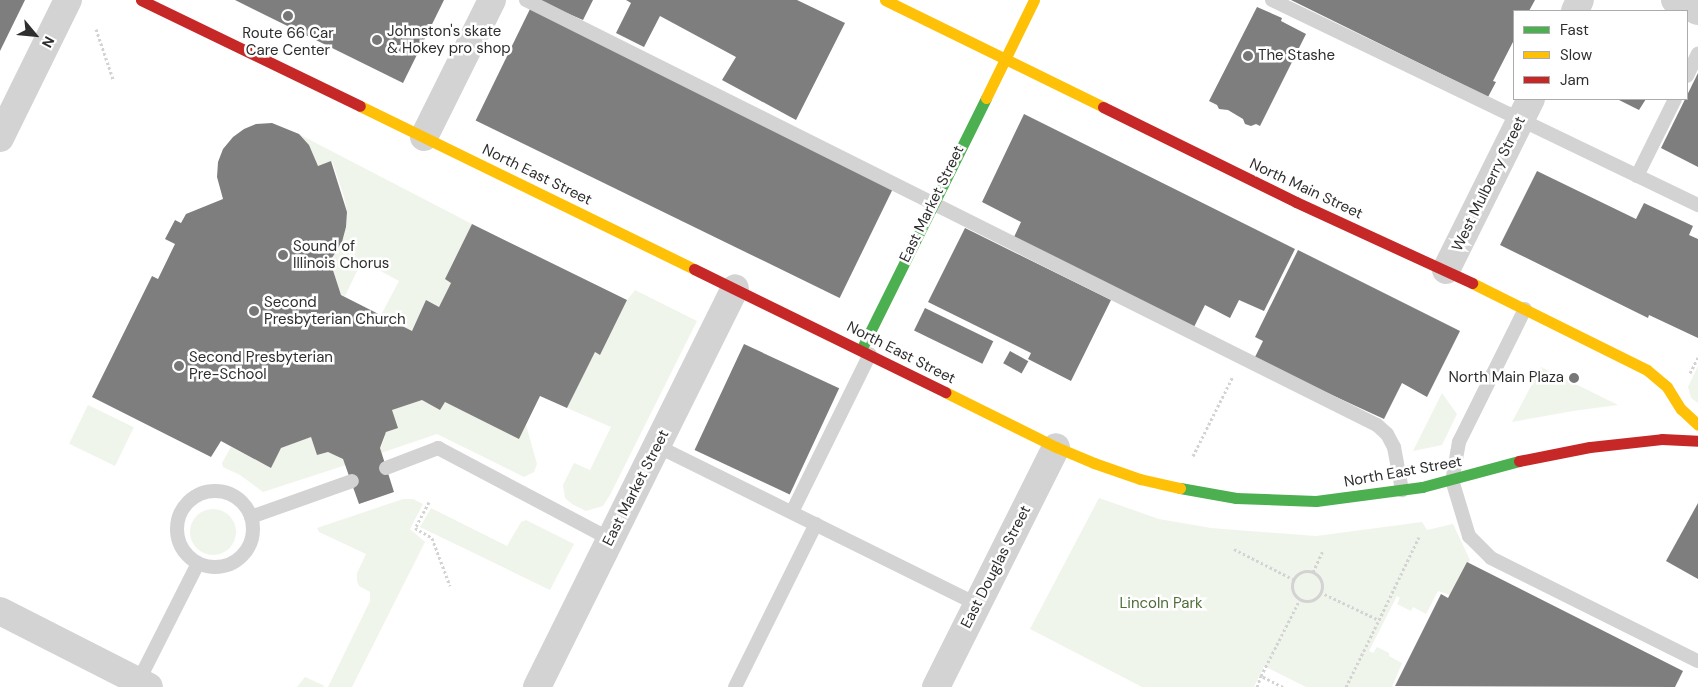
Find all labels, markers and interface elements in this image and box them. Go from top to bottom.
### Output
north arrow [10,10,60,60]
marker: Route 66 Car Care Center [282,10,294,22]
legend [1513,10,1688,100]
text: Fast [1560,20,1589,40]
place label: Johnston's skate & Hokey pro shop [387,22,511,57]
place label: Route 66 Car Care Center [242,24,334,59]
text: N [38,33,59,51]
marker: Johnston's skate & Hokey pro shop [371,34,383,46]
text: Slow [1560,45,1592,65]
place label: The Stashe [1258,47,1335,65]
marker: The Stashe [1242,50,1254,62]
text: Jam [1560,70,1589,90]
street label: West Mulberry Street [1449,114,1529,254]
street label: North East Street [479,141,595,209]
street label: East Market Street [896,143,968,265]
street label: North Main Street [1247,155,1365,223]
place label: Sound of Illinois Chorus [293,237,389,272]
marker: Sound of Illinois Chorus [277,249,289,261]
place label: Second Presbyterian Church [264,293,406,328]
marker: Second Presbyterian Church [248,305,260,317]
street label: North East Street [844,318,958,388]
place label: Second Presbyterian Pre-School [189,348,333,383]
marker: Second Presbyterian Pre-School [173,360,185,372]
place label: North Main Plaza [1448,369,1564,387]
marker: North Main Plaza [1568,372,1580,384]
street label: East Market Street [599,427,673,549]
street label: North East Street [1343,453,1463,491]
street label: East Douglas Street [957,503,1035,631]
park label: Lincoln Park [1119,595,1203,613]

